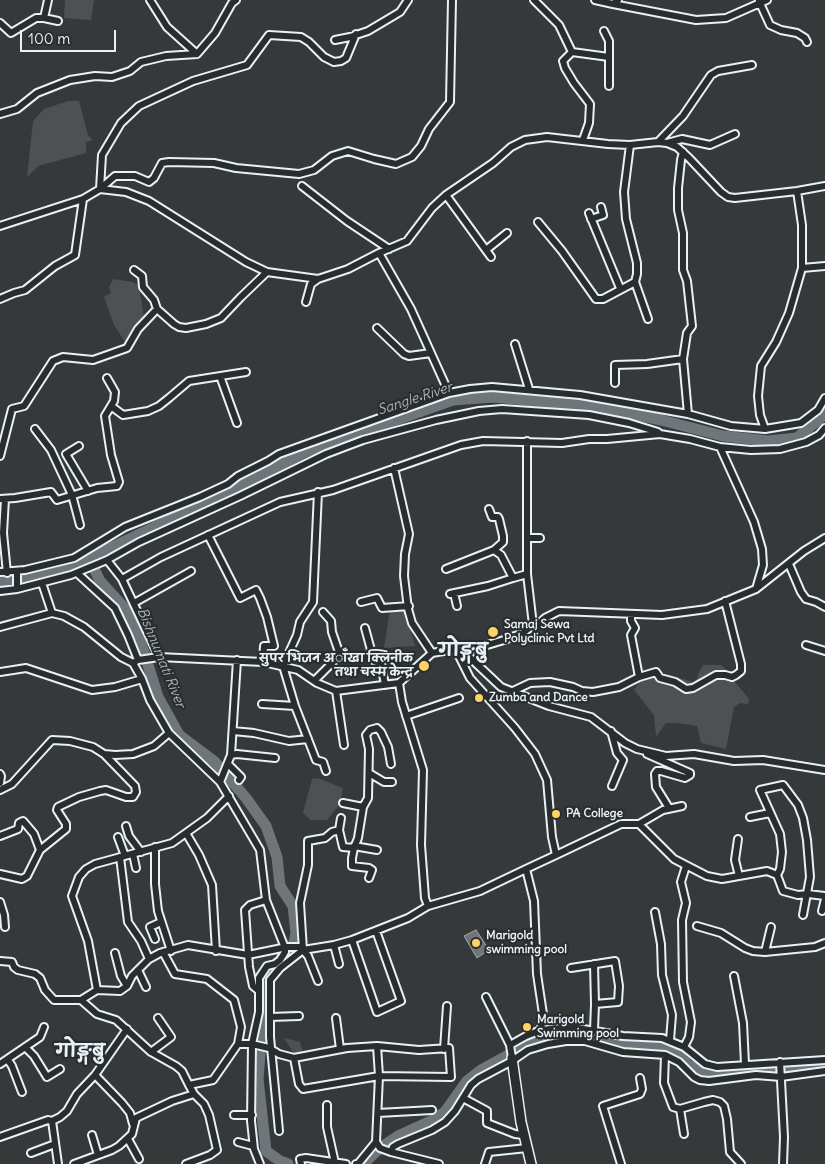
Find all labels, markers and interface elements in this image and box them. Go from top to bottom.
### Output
scale bar [22,20,119,52]
text: 100 m [28,29,70,48]
water label: Sangle River [375,379,455,419]
water label: Bishnumati River [133,605,189,711]
place label: Samaj Sewa Polyclinic Pvt Ltd [504,618,595,646]
marker: Samaj Sewa Polyclinic Pvt Ltd [486,625,500,639]
district label: गोङ्गबु [438,640,488,662]
place label: सुपर भिजन अाँखा क्लिनीक तथा चस्म केन्द्र [259,652,413,680]
marker: सुपर भिजन अाँखा क्लिनीक तथा चस्म केन्द्र [417,659,431,673]
place label: Zumba and Dance [489,691,588,705]
marker: Zumba and Dance [473,692,485,704]
place label: PA College [566,807,623,821]
marker: PA College [550,808,562,820]
place label: Marigold swimming pool [486,929,567,957]
marker: Marigold swimming pool [470,937,482,949]
place label: Marigold Swimming pool [537,1013,619,1041]
marker: Marigold Swimming pool [521,1021,533,1033]
district label: गोङ्गबु [55,1041,105,1063]

